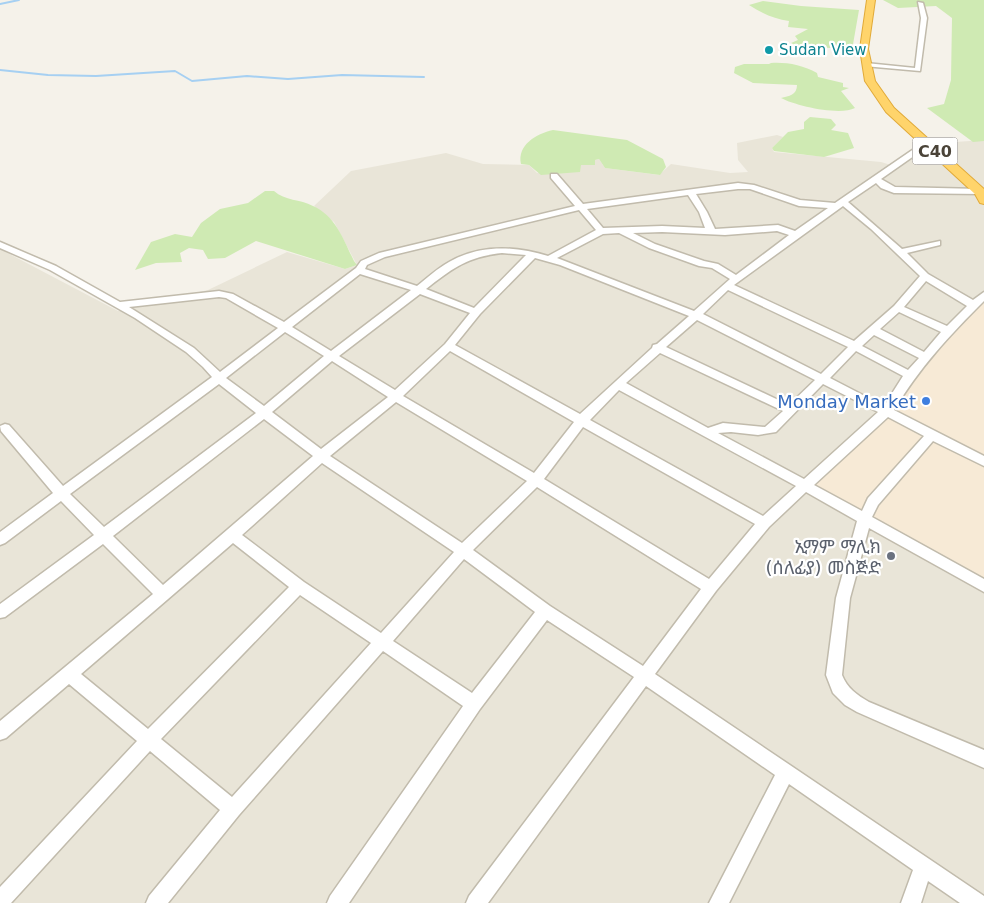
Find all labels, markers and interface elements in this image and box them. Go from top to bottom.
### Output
place label: Sudan View [779,41,867,59]
marker: Sudan View [763,44,775,56]
road number: C40 [912,138,958,164]
place label: Monday Market [777,391,916,412]
marker: Monday Market [920,395,932,407]
place label: ኢማም ማሊክ (ሰለፊያ) መስጅድ [765,536,881,578]
marker: ኢማም ማሊክ (ሰለፊያ) መስጅድ [885,550,897,562]

